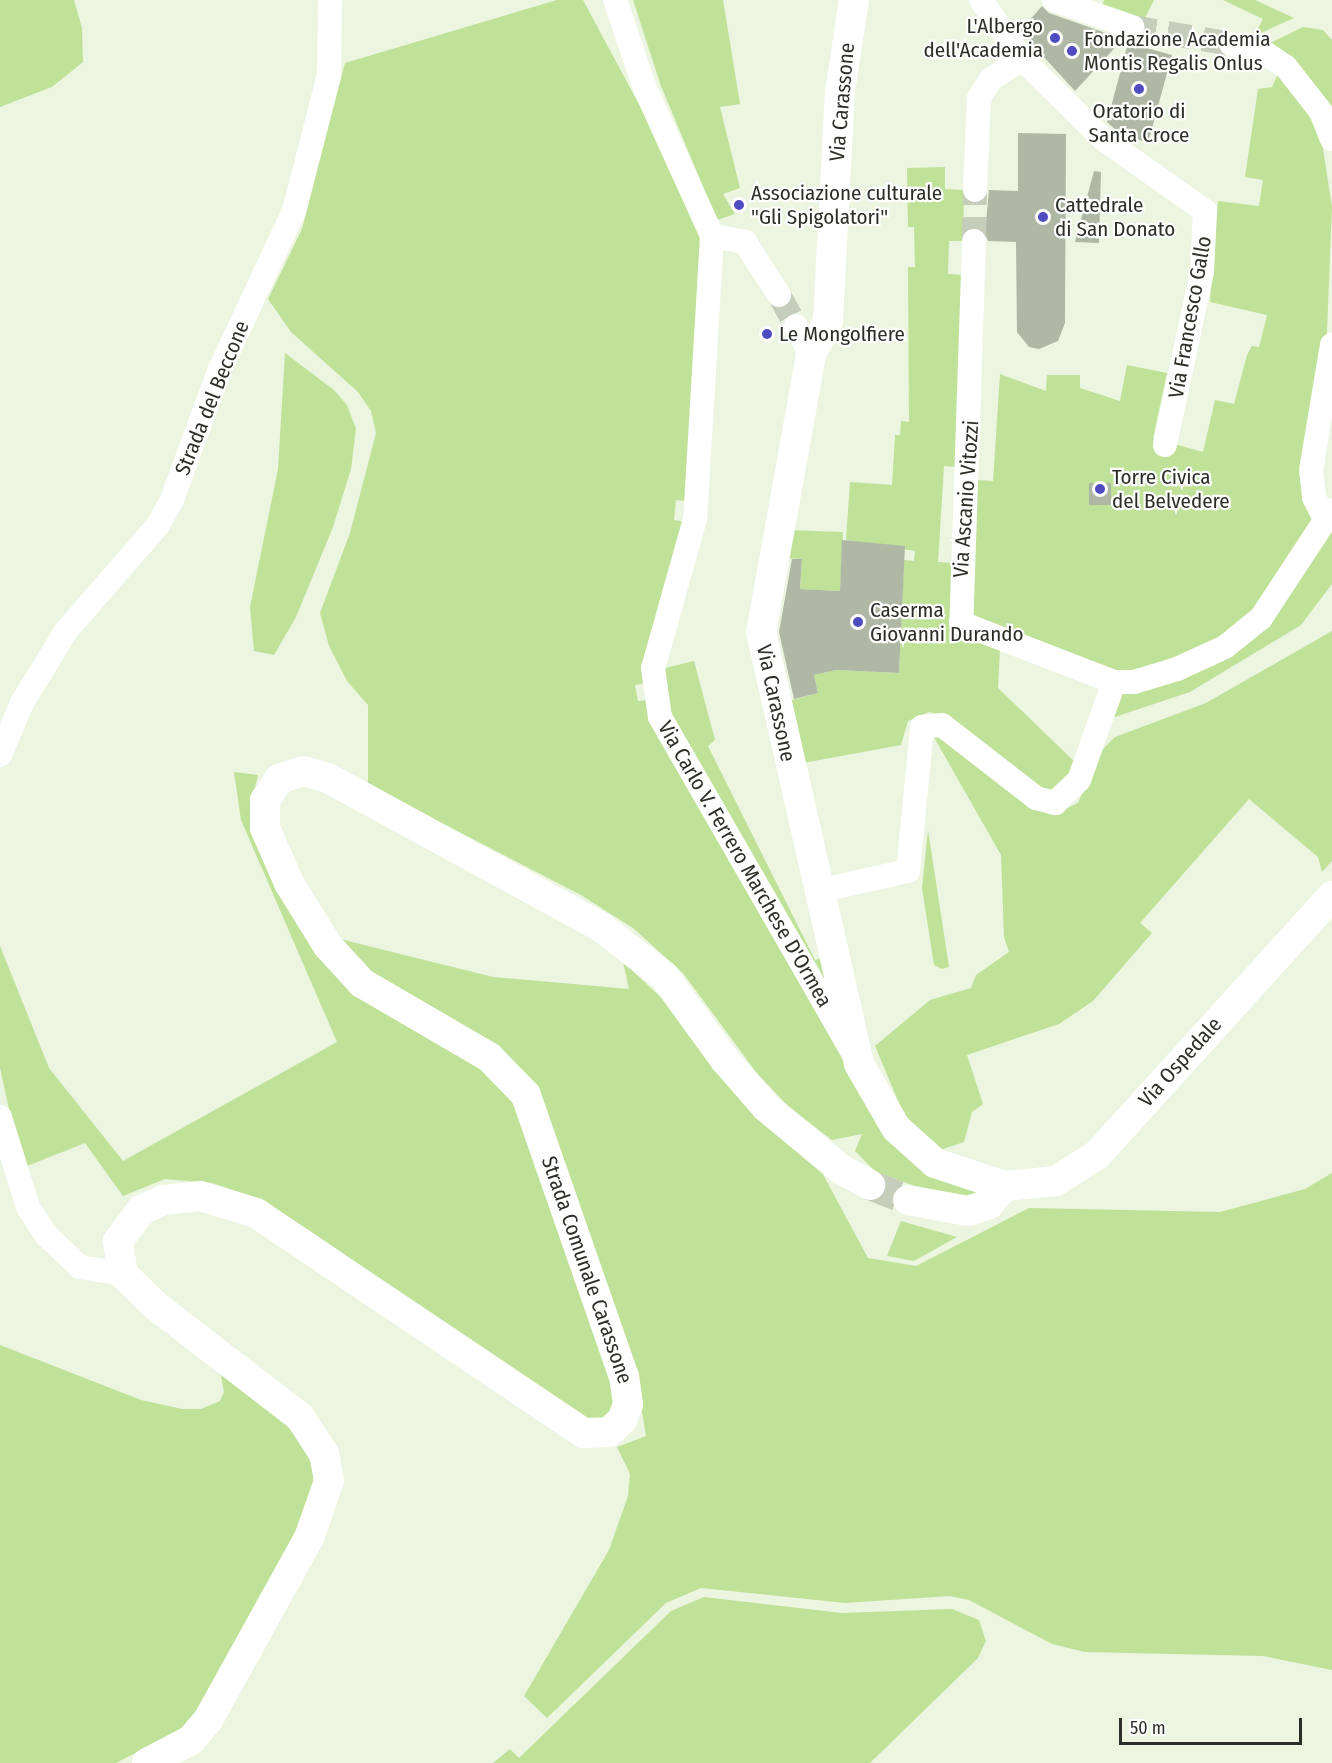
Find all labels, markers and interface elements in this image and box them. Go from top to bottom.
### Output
place label: L'Albergo dell'Academia [924,13,1043,63]
place label: Fondazione Academia Montis Regalis Onlus [1084,26,1271,76]
marker: L'Albergo dell'Academia [1048,31,1062,45]
street label: Via Carassone [824,42,860,162]
marker: Fondazione Academia Montis Regalis Onlus [1065,44,1079,58]
marker: Oratorio di Santa Croce [1132,82,1146,96]
place label: Oratorio di Santa Croce [1089,98,1189,148]
place label: Associazione culturale "Gli Spigolatori" [751,180,942,230]
place label: Cattedrale di San Donato [1055,192,1175,242]
marker: Associazione culturale "Gli Spigolatori" [732,198,746,212]
marker: Cattedrale di San Donato [1036,210,1050,224]
street label: Via Francesco Gallo [1163,234,1217,400]
street label: Strada del Beccone [170,317,254,479]
place label: Le Mongolfiere [779,321,905,347]
marker: Le Mongolfiere [760,327,774,341]
street label: Via Ascanio Vitozzi [948,419,984,579]
place label: Torre Civica del Belvedere [1112,464,1230,514]
marker: Torre Civica del Belvedere [1093,482,1107,496]
place label: Caserma Giovanni Durando [870,597,1024,647]
marker: Caserma Giovanni Durando [851,615,865,629]
street label: Via Carassone [751,642,801,764]
street label: Via Carlo V. Ferrero Marchese D'Ormea [653,717,837,1011]
street label: Via Ospedale [1133,1012,1227,1112]
street label: Strada Comunale Carassone [536,1153,638,1387]
scale bar [1122,1706,1305,1744]
text: 50 m [1130,1717,1166,1739]

